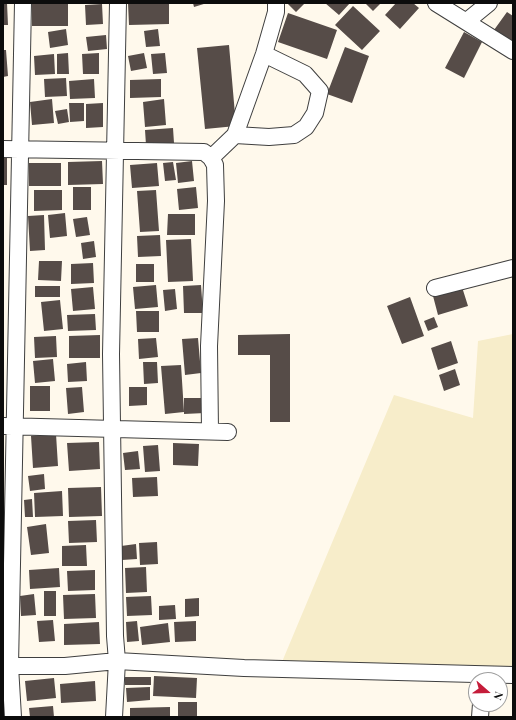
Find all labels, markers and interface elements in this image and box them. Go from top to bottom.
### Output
north arrow [468,672,508,712]
text: N [490,690,507,702]

